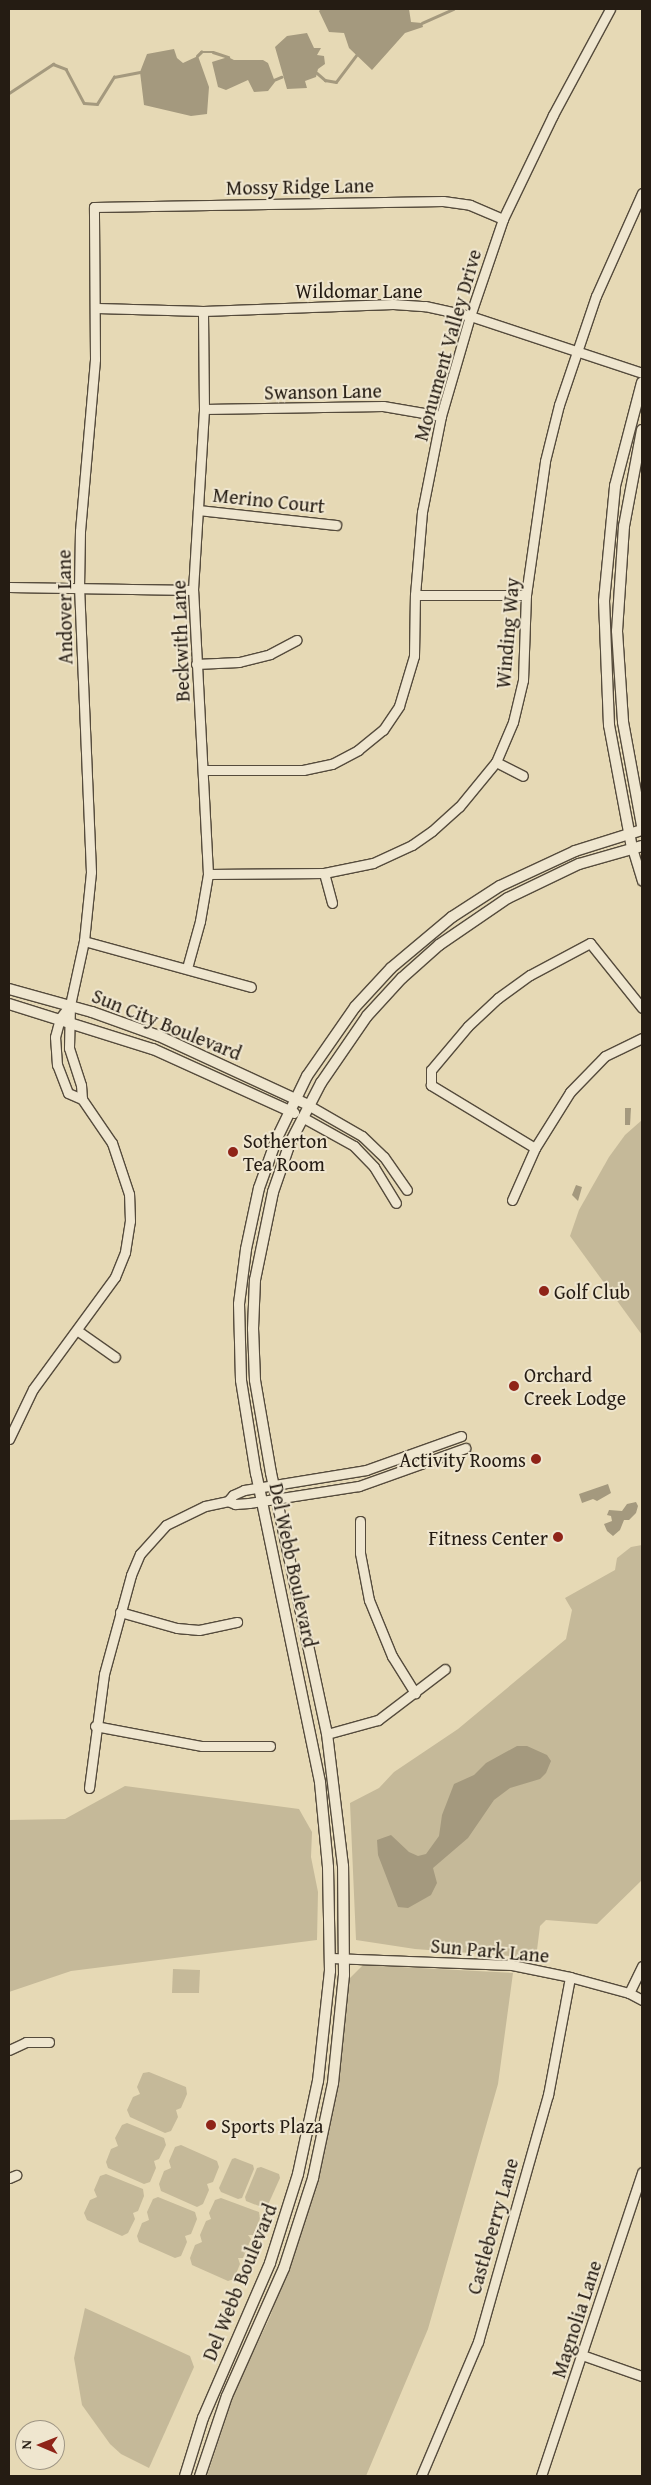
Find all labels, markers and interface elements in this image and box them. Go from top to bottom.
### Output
street label: Mossy Ridge Lane [226,173,374,199]
street label: Monument Valley Drive [408,246,486,444]
street label: Wildomar Lane [295,278,423,302]
street label: Swanson Lane [264,378,382,404]
street label: Merino Court [212,482,326,518]
street label: Andover Lane [51,549,77,665]
street label: Winding Way [490,576,524,690]
street label: Beckwith Lane [166,580,194,702]
street label: Sun City Boulevard [89,983,245,1065]
place label: Sotherton Tea Room [243,1128,327,1175]
marker: Sotherton Tea Room [227,1146,239,1158]
place label: Golf Club [554,1279,630,1303]
marker: Golf Club [538,1285,550,1297]
place label: Orchard Creek Lodge [524,1362,626,1409]
marker: Orchard Creek Lodge [508,1380,520,1392]
place label: Activity Rooms [399,1447,526,1471]
marker: Activity Rooms [530,1453,542,1465]
street label: Del Webb Boulevard [265,1481,323,1649]
place label: Fitness Center [428,1525,548,1549]
marker: Fitness Center [552,1531,564,1543]
street label: Sun Park Lane [430,1933,550,1967]
place label: Sports Plaza [221,2113,323,2137]
marker: Sports Plaza [205,2119,217,2131]
street label: Castleberry Lane [461,2155,523,2297]
street label: Del Webb Boulevard [197,2200,281,2364]
street label: Magnolia Lane [546,2257,606,2381]
north arrow [15,2420,65,2470]
text: N [16,2440,36,2450]

